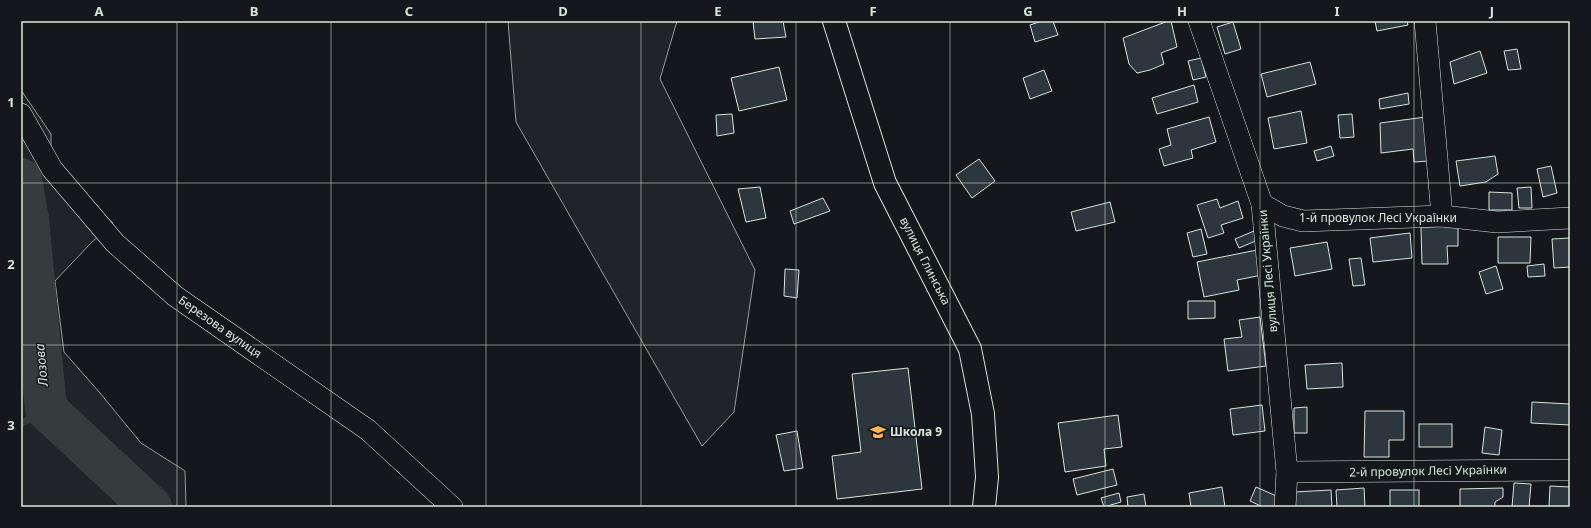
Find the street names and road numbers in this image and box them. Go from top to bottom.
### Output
street label: вулиця Лесі Українки [1254,209,1281,333]
street label: 1-й провулок Лесі Українки [1299,209,1457,226]
street label: вулиця Глинська [896,214,955,308]
street label: Березова вулиця [175,291,265,362]
street label: 2-й провулок Лесі Українки [1349,461,1507,480]

